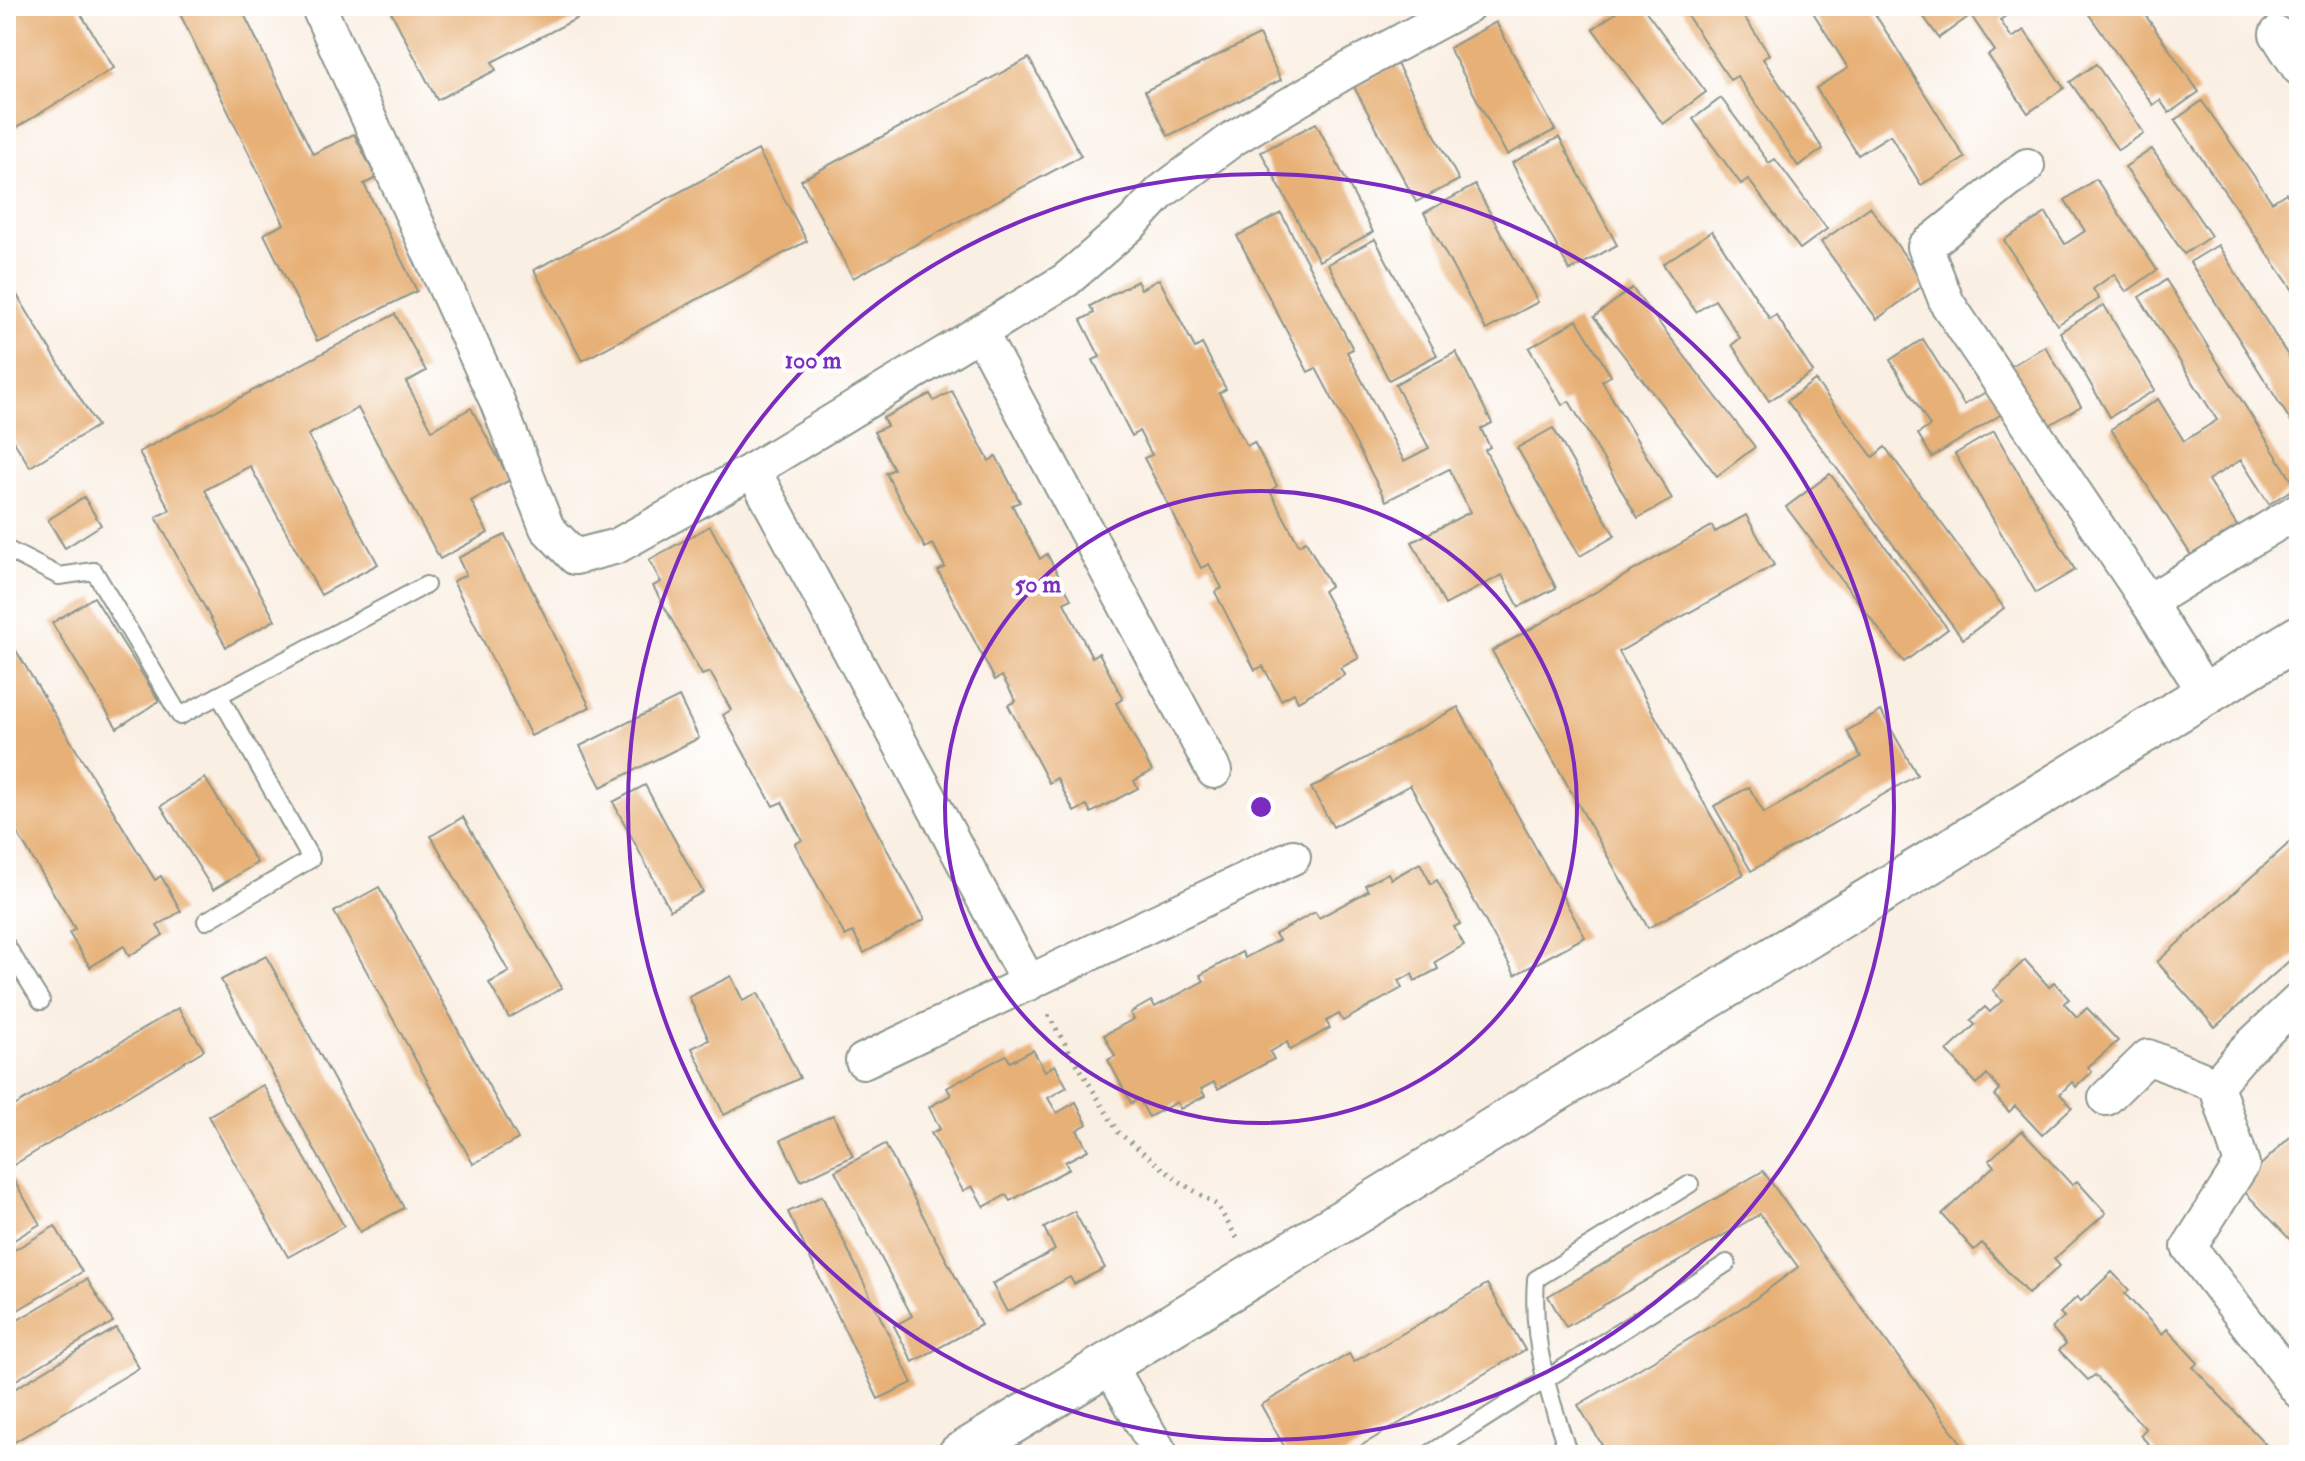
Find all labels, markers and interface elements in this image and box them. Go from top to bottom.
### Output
text: 100 m [785,345,842,376]
text: 50 m [1015,569,1062,600]
centre of rings [1247,793,1275,821]

